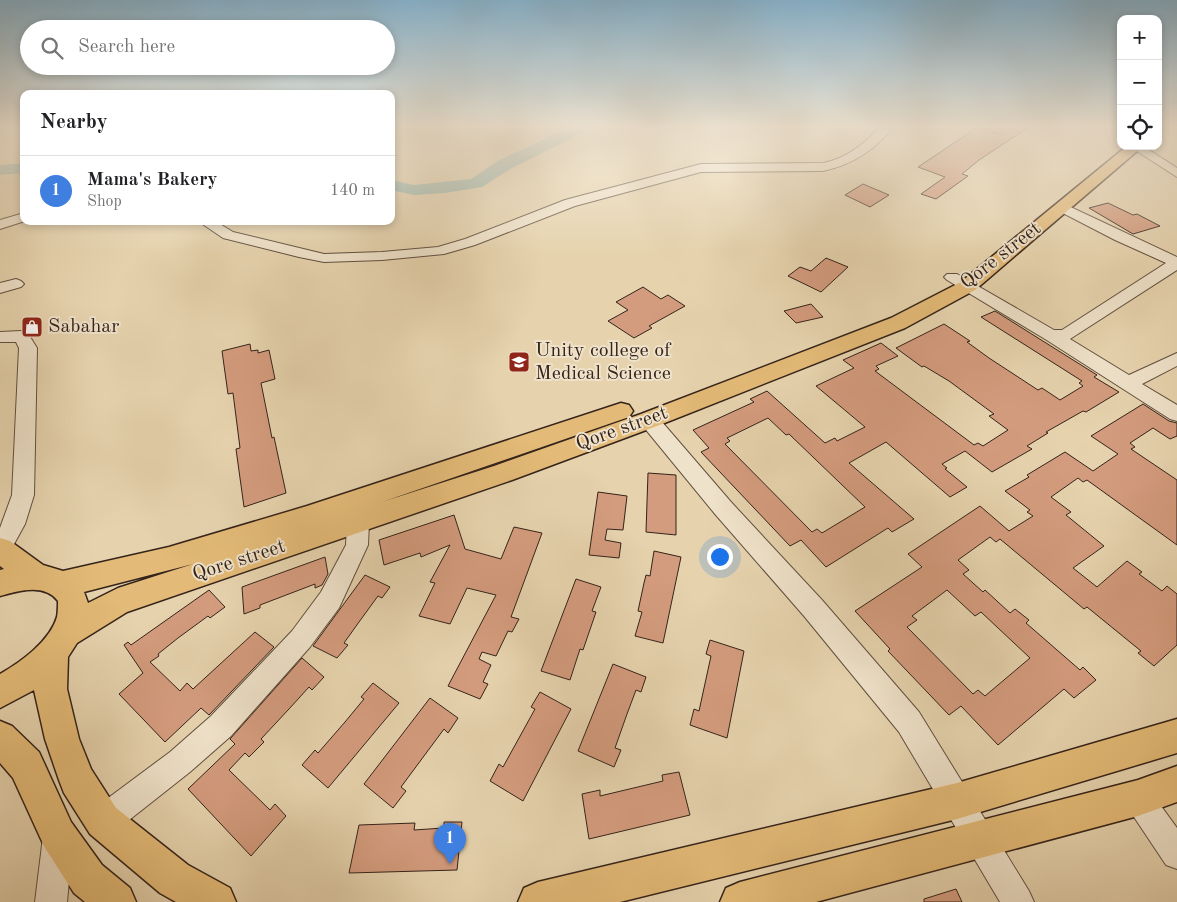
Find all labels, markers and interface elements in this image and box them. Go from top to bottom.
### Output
map controls [1117,15,1162,150]
button: + [1117,15,1162,60]
search box [20,20,395,75]
icon: search [38,34,66,62]
text: Search here [78,38,175,57]
button: − [1117,60,1162,105]
button: locate [1117,105,1162,150]
text: Nearby [40,112,108,133]
text: Mama's Bakery [87,171,217,190]
text: 1 [51,183,61,199]
text: 140 m [330,183,375,199]
text: Shop [87,194,122,210]
street label: Qore street [957,219,1045,293]
shop icon: Sabahar [20,315,44,339]
place label: Sabahar [48,317,119,337]
place label: Unity college of Medical Science [535,341,672,384]
school or university icon: Unity college of Medical Science [507,350,531,374]
street label: Qore street [573,403,671,455]
street label: Qore street [190,537,288,585]
your location [707,544,733,570]
pin: 1 [434,823,466,864]

